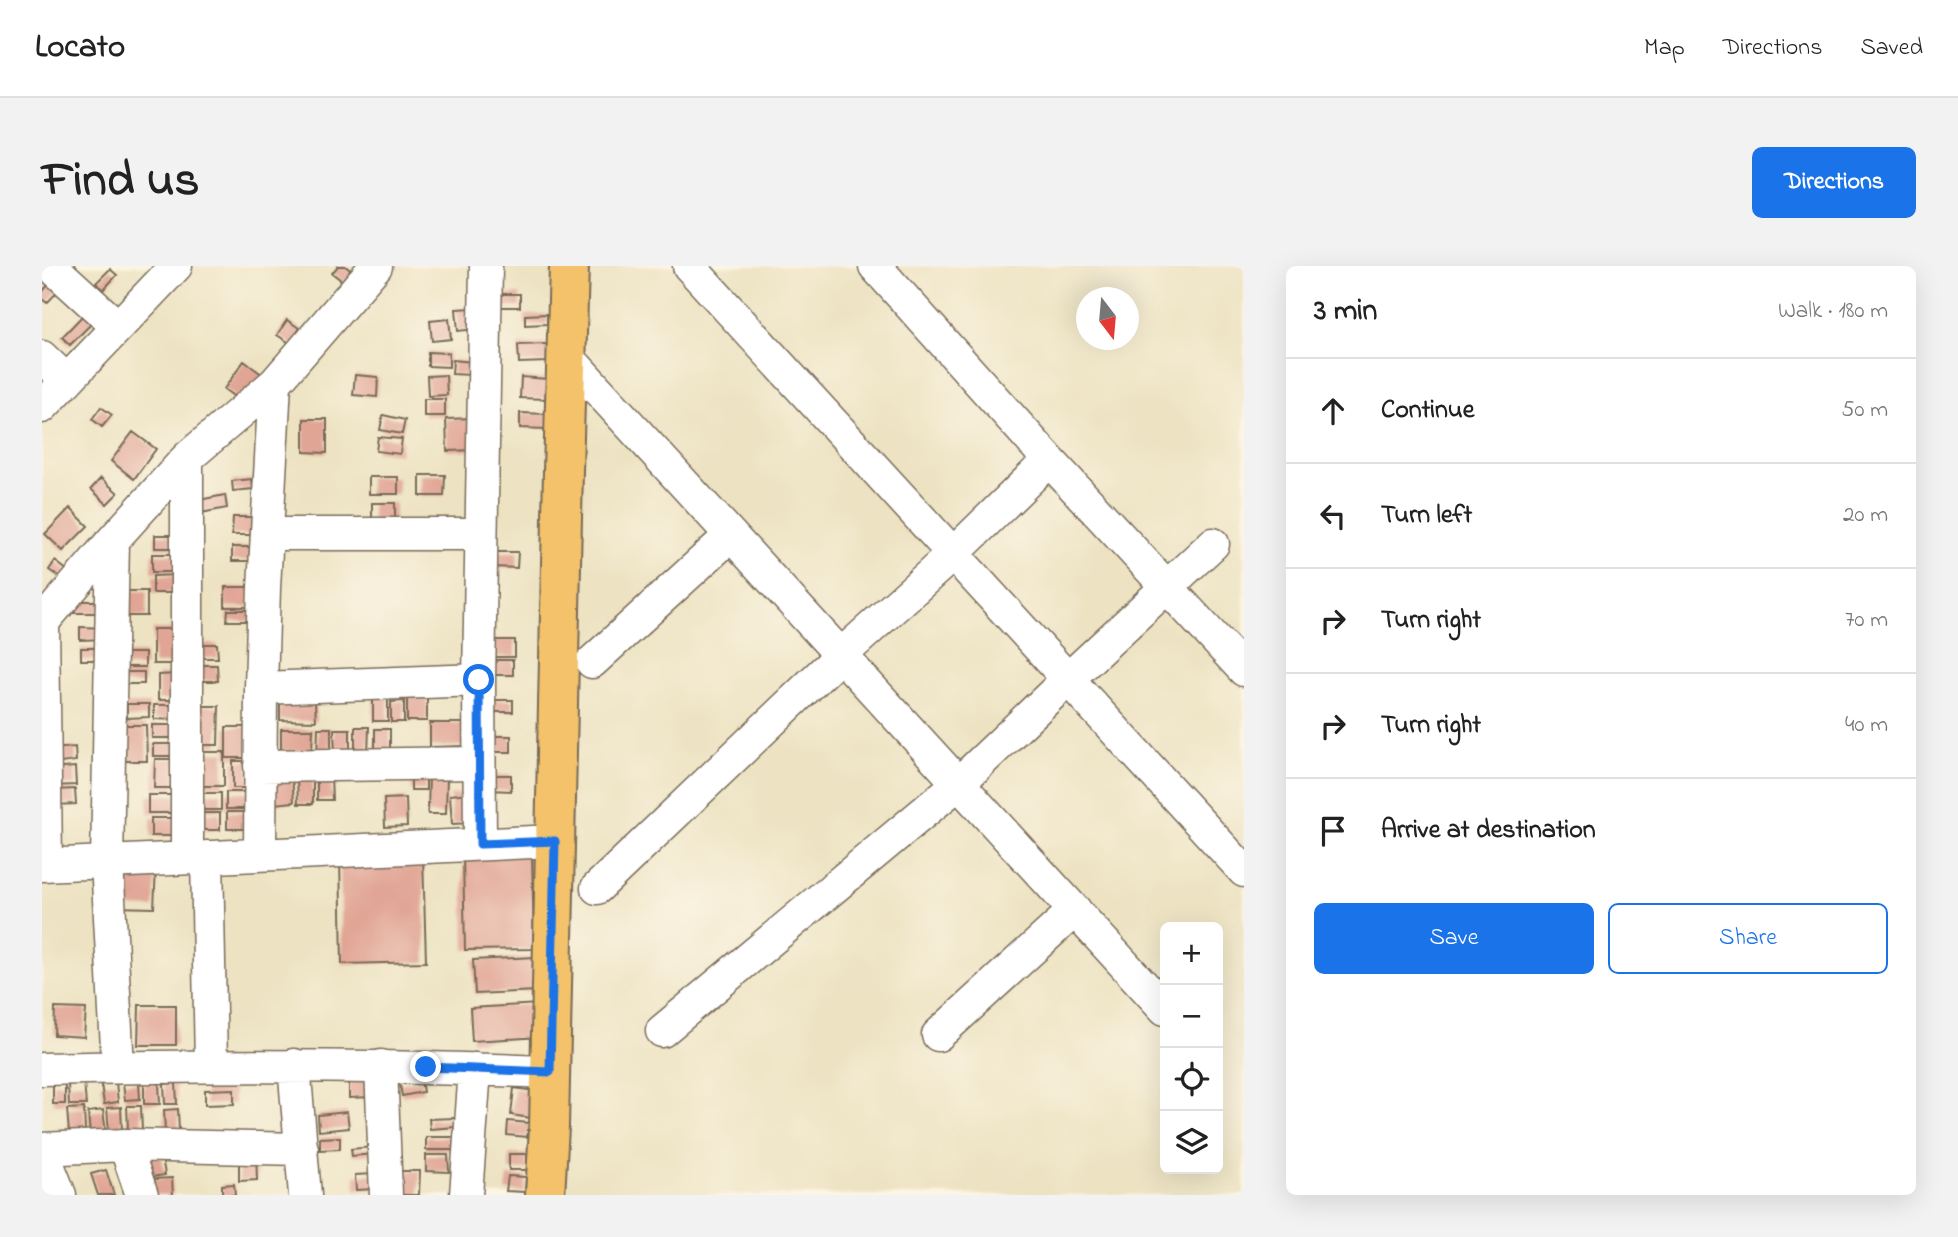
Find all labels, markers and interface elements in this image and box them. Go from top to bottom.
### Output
text: Locato [35,24,125,72]
text: Map [1644,31,1685,66]
text: Directions [1723,31,1822,66]
text: Saved [1860,31,1923,66]
text: Find us [42,146,199,218]
button: Directions [1752,147,1916,218]
north arrow [1076,287,1139,350]
text: 3 min [1314,290,1377,334]
text: Walk · 180 m [1778,295,1888,328]
icon: ahead [1314,392,1352,430]
text: Continue [1381,392,1474,430]
text: 50 m [1841,394,1888,427]
icon: left [1314,497,1352,535]
text: Turn left [1381,497,1472,535]
text: 20 m [1843,499,1888,532]
icon: right [1314,602,1352,640]
text: Turn right [1381,602,1481,640]
text: 70 m [1845,604,1888,637]
route start [463,664,494,695]
icon: right [1314,707,1352,745]
text: Turn right [1381,707,1481,745]
text: 40 m [1845,709,1888,742]
icon: arrive [1314,812,1352,850]
text: Arrive at destination [1381,812,1596,850]
button: Save [1314,903,1594,974]
button: Share [1608,903,1888,974]
map controls [1160,922,1223,1174]
button: + [1160,922,1223,985]
button: − [1160,985,1223,1048]
button: locate [1160,1048,1223,1111]
route end [410,1051,441,1082]
button: layers [1160,1111,1223,1174]

